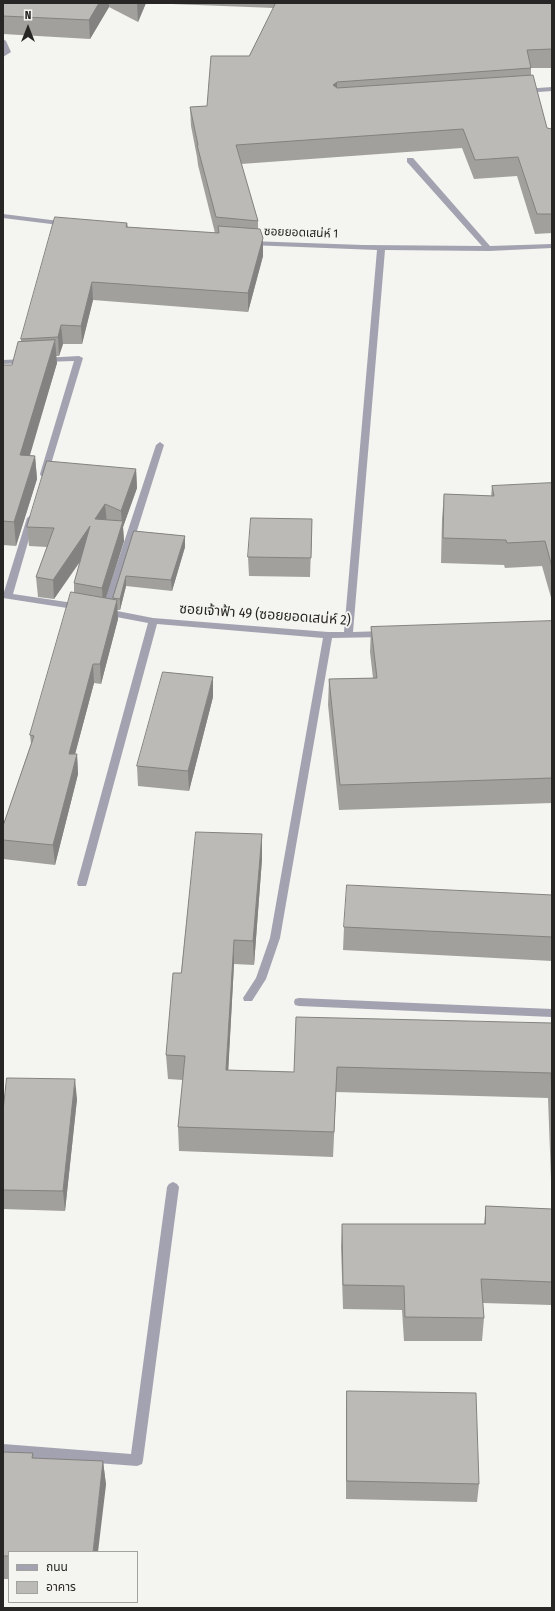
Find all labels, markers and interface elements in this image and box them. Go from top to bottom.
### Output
north arrow [8,8,48,48]
text: N [25,9,31,22]
street label: ซอยยอดเสน่ห์ 1 [264,225,338,241]
street label: ซอยเจ้าฟ้า 49 (ซอยยอดเสน่ห์ 2) [179,601,351,629]
legend [8,1551,138,1603]
text: ถนน [46,1560,68,1574]
text: อาคาร [46,1580,76,1594]

